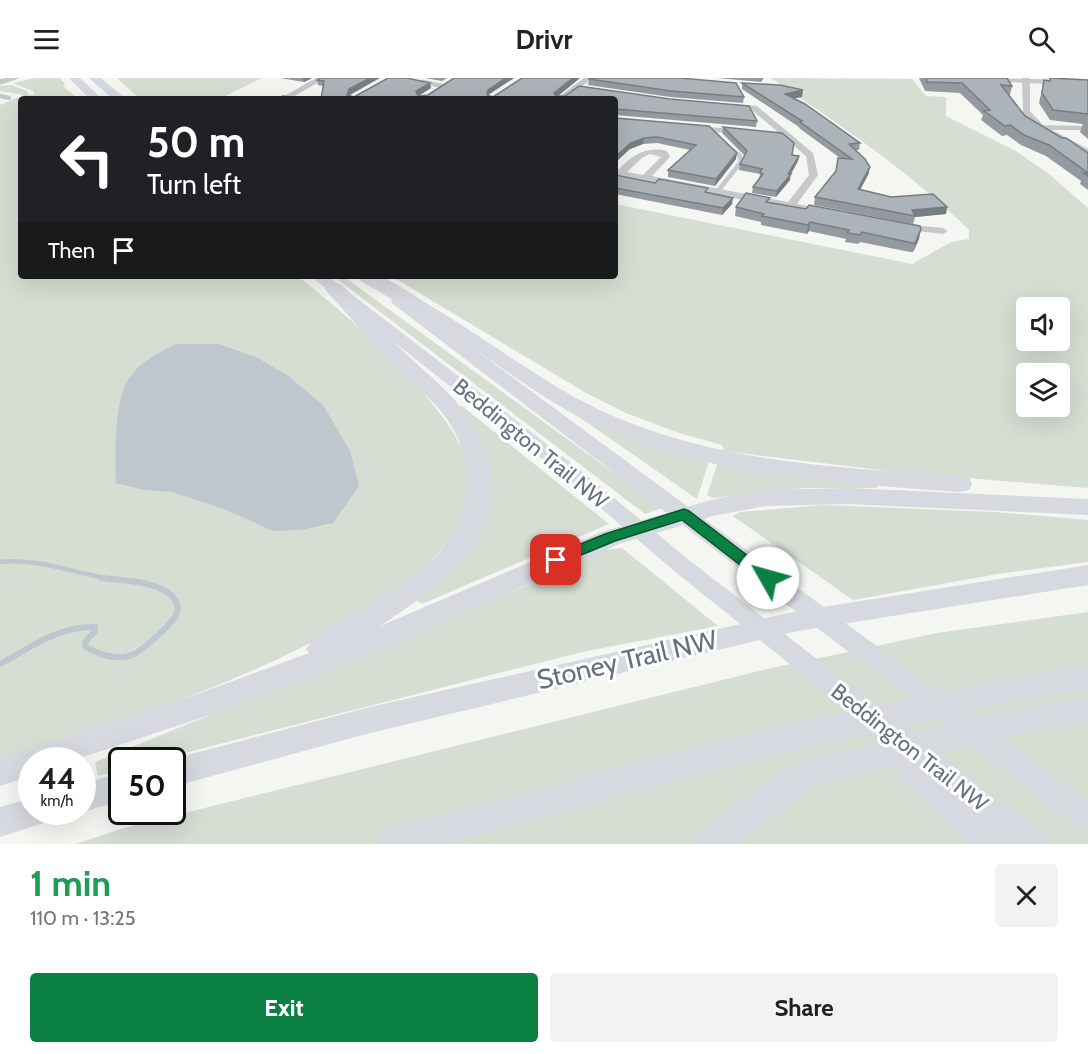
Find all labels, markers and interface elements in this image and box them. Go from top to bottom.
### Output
icon: menu [30,23,63,56]
text: Drivr [516,23,572,56]
icon: search [1025,23,1058,56]
text: 50 m [147,116,245,168]
icon: left [48,120,126,198]
text: Turn left [147,168,241,201]
icon: arrive [107,234,140,267]
text: Then [48,237,95,264]
map controls [1016,297,1070,417]
button: sound [1016,297,1070,351]
button: layers [1016,363,1070,417]
street label: Beddington Trail NW [448,373,614,514]
pin [530,534,581,585]
icon: arrive [539,543,572,576]
position arrow [736,546,800,610]
street label: Stoney Trail NW [534,623,721,696]
street label: Beddington Trail NW [826,678,994,817]
speed limit sign: 50 [108,747,186,825]
text: 44 [38,760,76,797]
text: km/h [41,792,73,810]
text: 1 min [30,861,111,905]
button: close [995,864,1058,927]
text: 110 m · 13:25 [30,906,136,930]
button: Exit [30,973,538,1042]
button: Share [550,973,1058,1042]

